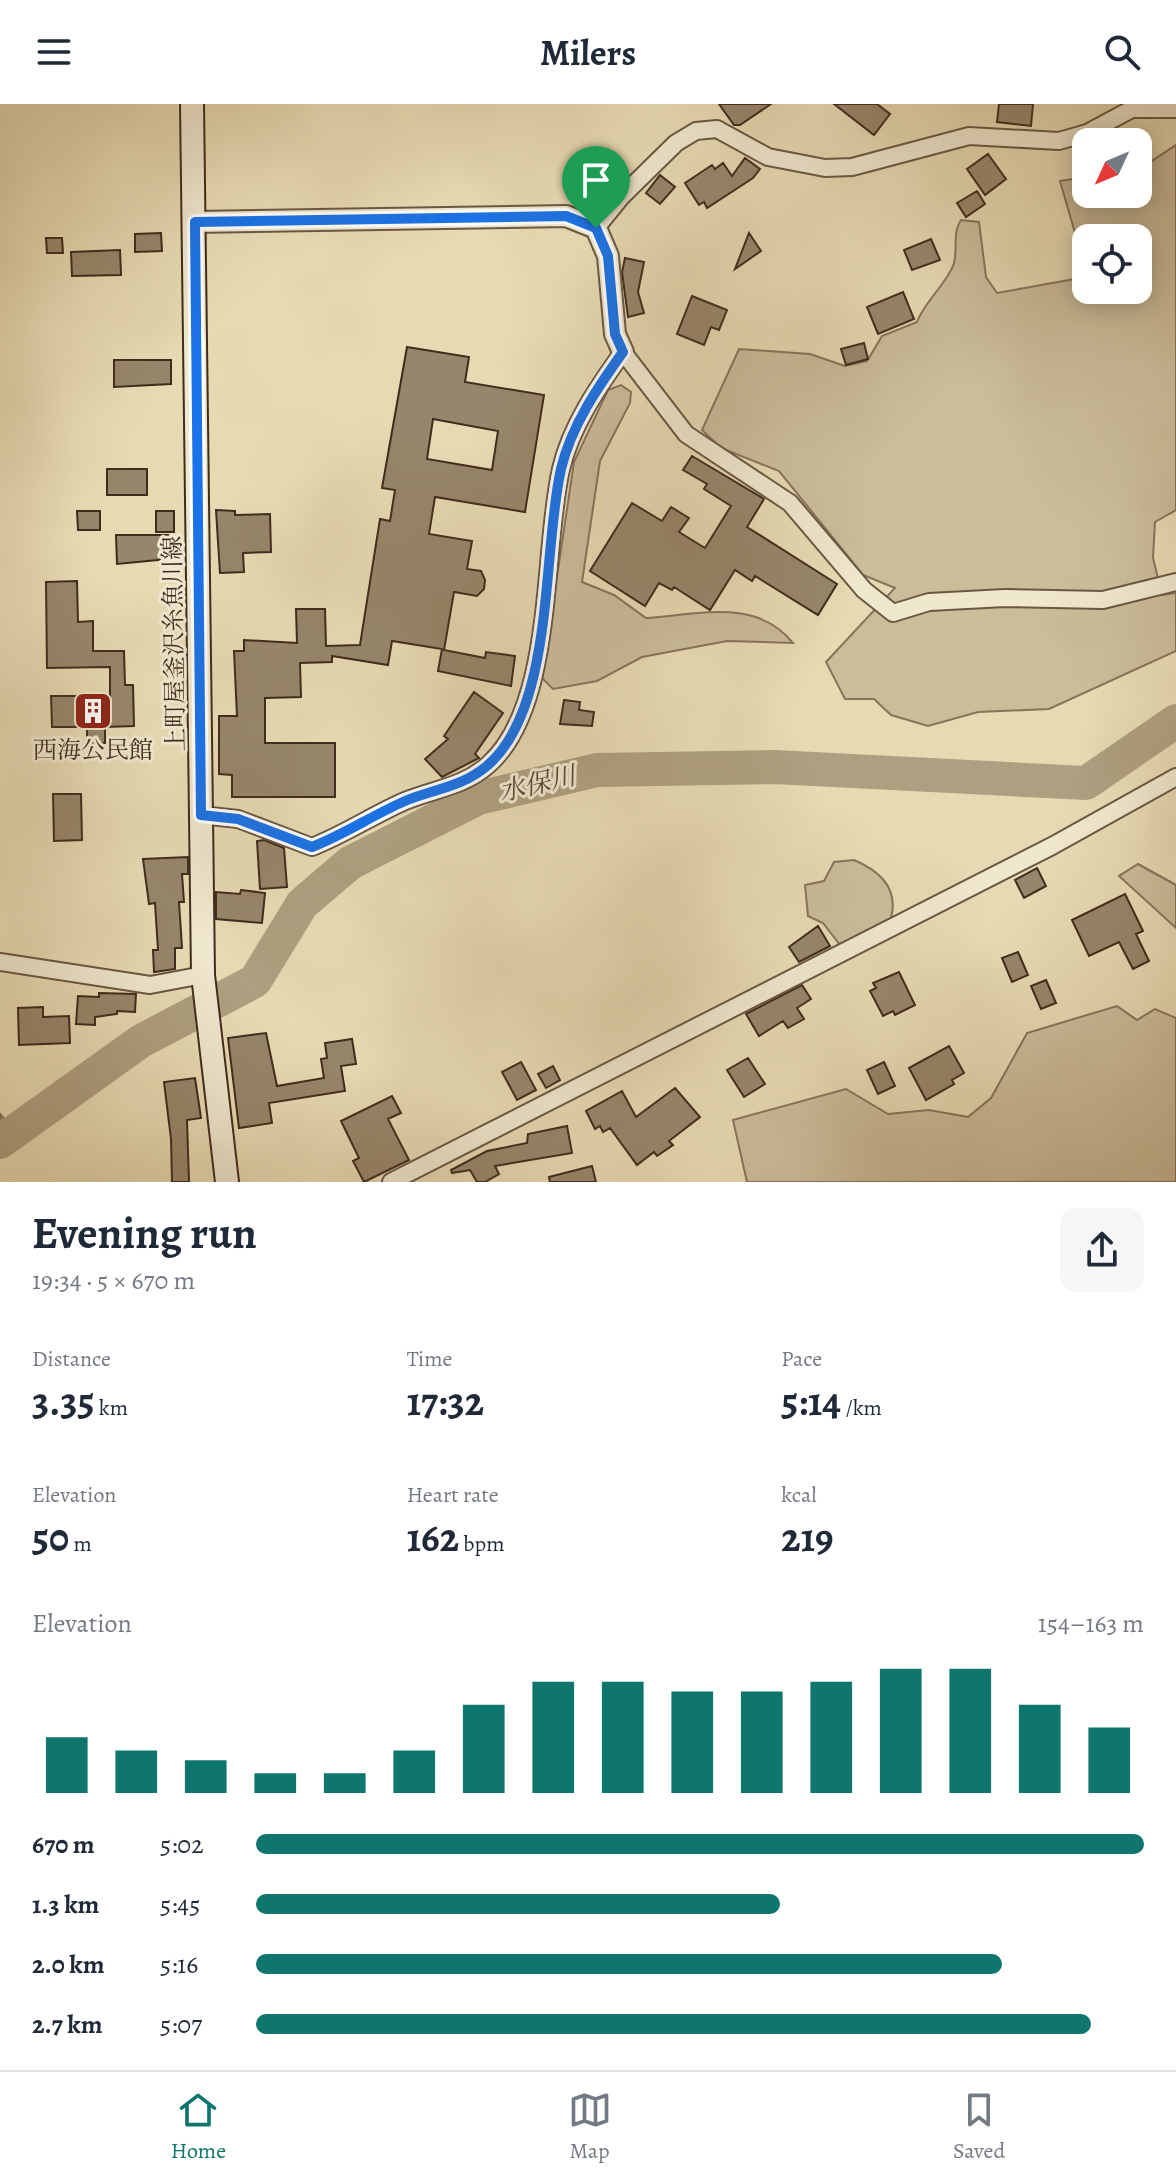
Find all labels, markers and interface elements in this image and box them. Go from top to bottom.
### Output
text: Milers [540,28,636,77]
icon: menu [32,30,76,74]
icon: search [1100,30,1144,74]
north arrow [1072,128,1152,208]
map controls [1072,128,1152,304]
pin [562,146,630,228]
icon: arrive [574,158,618,202]
button: locate [1072,224,1152,304]
street label: 上町屋釜沢糸魚川線 [156,536,192,752]
building icon: 西海公民館 [72,690,114,732]
place label: 西海公民館 [33,734,153,766]
water label: 水保川 [495,758,582,810]
text: Evening run [32,1203,257,1263]
button: share [1060,1208,1144,1292]
text: 19:34 · 5 × 670 m [32,1263,195,1298]
text: Distance [32,1344,111,1374]
text: Time [407,1344,452,1374]
text: Pace [781,1344,822,1374]
text: 3.35 [32,1374,94,1429]
text: 17:32 [407,1374,484,1429]
text: 5:14 [781,1374,841,1429]
text: km [94,1393,128,1423]
text: /km [841,1393,882,1423]
text: Elevation [32,1480,116,1510]
text: Heart rate [407,1480,499,1510]
text: kcal [781,1480,817,1510]
text: 50 [32,1510,69,1565]
text: 162 [407,1510,459,1565]
text: 219 [781,1510,834,1565]
text: m [69,1529,92,1559]
text: bpm [459,1529,504,1559]
text: Elevation [32,1606,132,1641]
text: 154–163 m [1038,1606,1144,1641]
text: 670 m [32,1827,95,1862]
text: 5:02 [160,1827,204,1862]
text: 1.3 km [32,1887,99,1922]
text: 5:45 [160,1887,200,1922]
text: 2.0 km [32,1947,105,1982]
text: 5:16 [160,1947,198,1982]
text: 2.7 km [32,2007,103,2042]
text: 5:07 [160,2007,202,2042]
tab: Home [171,2088,226,2166]
tab: Map [568,2088,612,2166]
tab: Saved [953,2088,1005,2166]

